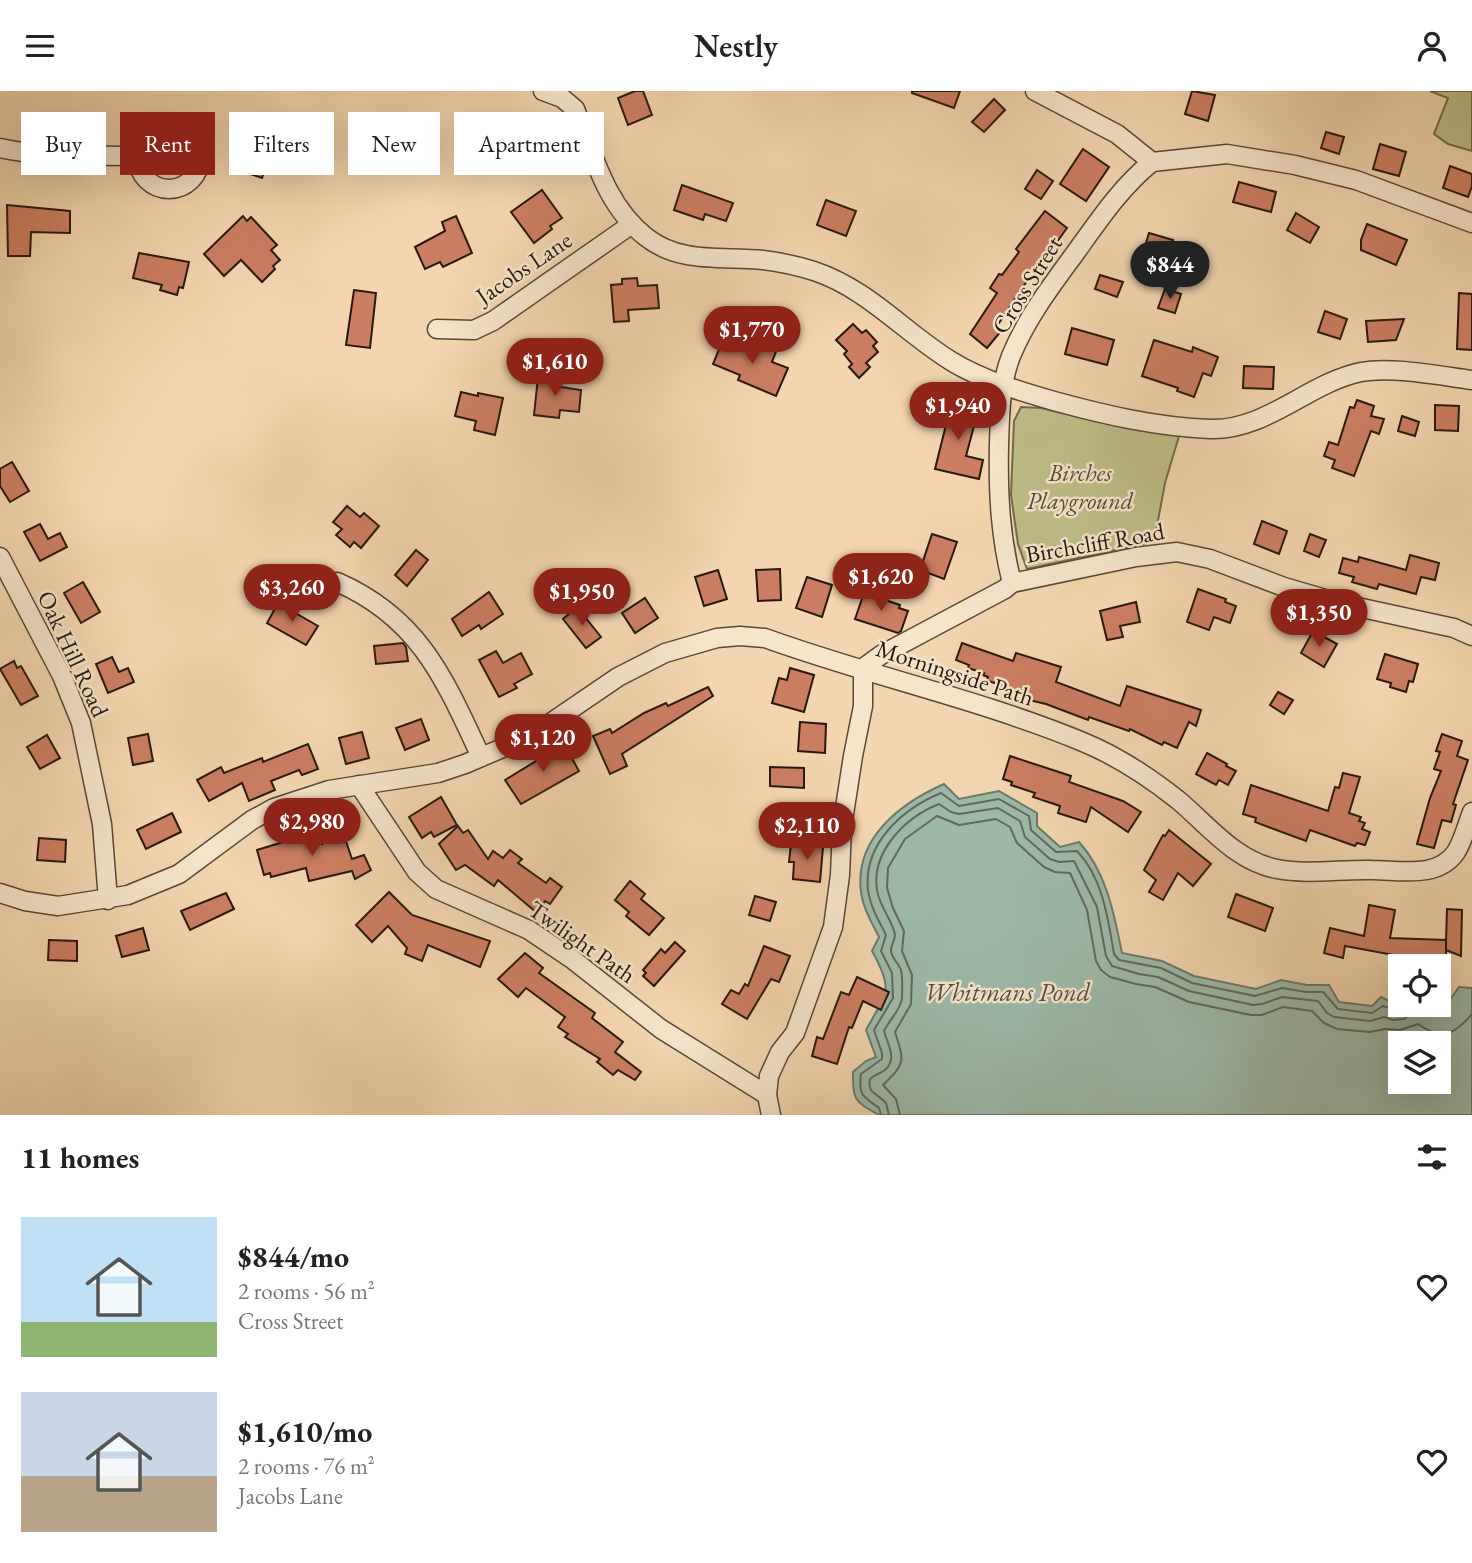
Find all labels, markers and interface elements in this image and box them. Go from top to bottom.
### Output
text: Nestly [694,25,778,67]
icon: menu [21,27,59,65]
icon: person [1413,27,1451,65]
chip: Buy [21,112,106,175]
chip: Rent [120,112,215,175]
chip: Filters [229,112,334,175]
chip: New [348,112,440,175]
chip: Apartment [454,112,604,175]
street label: Jacobs Lane [468,224,578,312]
street label: Cross Street [984,229,1069,340]
pin: $844 [1129,241,1211,301]
text: $844 [1146,249,1194,279]
pin: $1,770 [695,307,809,366]
text: $1,770 [720,314,784,344]
pin: $1,610 [498,338,612,398]
text: $1,610 [523,346,587,376]
pin: $1,940 [901,383,1015,442]
text: $1,940 [926,390,990,420]
park label: Birches Playground [1027,457,1134,516]
street label: Birchcliff Road [1023,515,1168,570]
pin: $1,620 [824,553,938,613]
text: $1,620 [849,561,913,591]
pin: $3,260 [235,565,349,624]
pin: $1,950 [525,568,639,628]
text: $3,260 [260,572,324,602]
text: $1,950 [550,576,614,606]
street label: Oak Hill Road [31,586,117,723]
pin: $1,350 [1262,589,1376,649]
text: $1,350 [1287,597,1351,627]
street label: Morningside Path [872,632,1038,713]
pin: $1,120 [486,715,600,774]
text: $1,120 [511,722,575,752]
pin: $2,980 [255,799,369,858]
pin: $2,110 [750,803,864,862]
text: $2,980 [280,806,344,836]
text: $2,110 [775,810,839,840]
street label: Twilight Path [522,893,642,990]
map controls [1388,954,1451,1094]
button: locate [1388,954,1451,1017]
water label: Whitmans Pond [924,975,1091,1009]
button: layers [1388,1031,1451,1094]
text: 11 homes [21,1138,139,1177]
icon: filters [1413,1138,1451,1176]
text: $844/mo [238,1237,349,1276]
icon: home [77,1245,161,1329]
icon: heart [1413,1268,1451,1306]
text: 2 rooms · 56 m² [238,1276,375,1306]
text: Cross Street [238,1306,343,1336]
text: $1,610/mo [238,1412,372,1451]
icon: home [77,1420,161,1504]
icon: heart [1413,1443,1451,1481]
text: 2 rooms · 76 m² [238,1451,375,1481]
text: Jacobs Lane [238,1481,343,1511]

